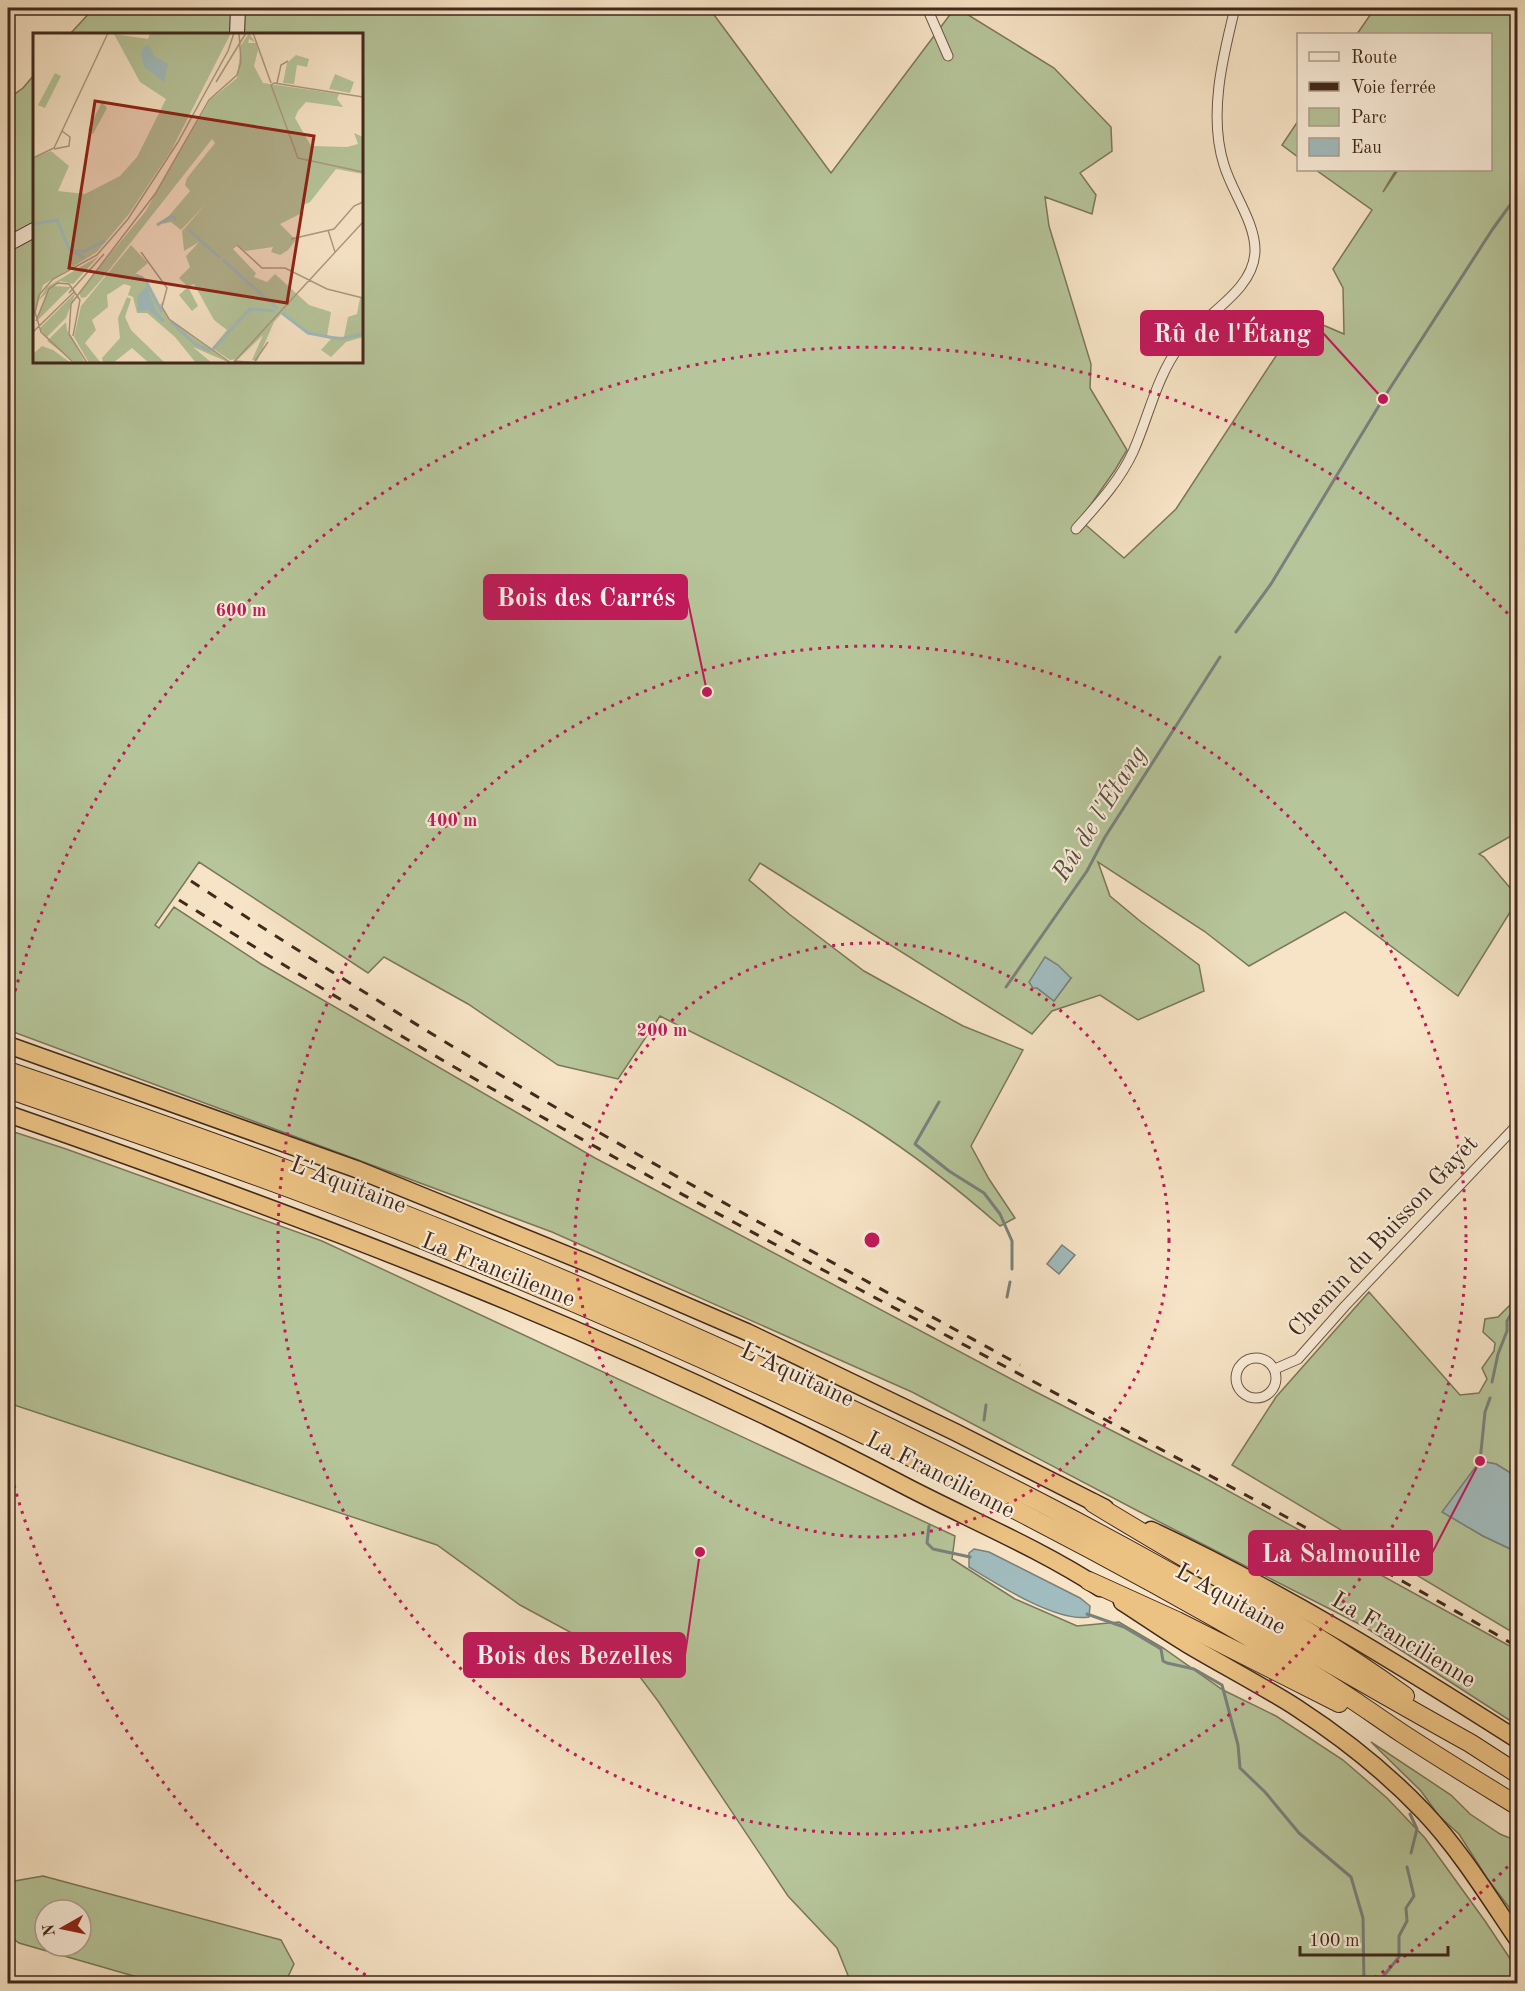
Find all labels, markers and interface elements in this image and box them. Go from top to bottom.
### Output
inset map [33,33,363,363]
legend [1297,33,1492,171]
text: Route [1351,49,1397,67]
text: Voie ferrée [1351,79,1436,97]
text: Parc [1351,109,1387,127]
text: Eau [1351,139,1382,157]
callout: Rû de l'Étang [1141,311,1323,355]
text: Rû de l'Étang [1153,316,1312,348]
callout: Bois des Carrés [484,575,687,619]
text: Bois des Carrés [497,586,675,612]
text: 600 m [216,602,266,620]
water label: Rû de l'Étang [1043,739,1152,887]
text: 400 m [427,812,477,830]
text: 200 m [637,1022,687,1040]
street label: Chemin du Buisson Gayet [1285,1132,1483,1342]
street label: L'Aquitaine [287,1153,409,1219]
street label: La Francilienne [418,1229,578,1313]
centre of rings [862,1230,882,1250]
street label: L'Aquitaine [737,1339,857,1413]
street label: La Francilienne [862,1428,1018,1524]
callout: La Salmouille [1249,1531,1432,1575]
text: La Salmouille [1261,1542,1421,1568]
street label: L'Aquitaine [1171,1560,1289,1640]
street label: La Francilienne [1327,1589,1479,1693]
callout: Bois des Bezelles [464,1633,685,1677]
text: Bois des Bezelles [476,1644,672,1670]
north arrow [33,1898,93,1958]
scale bar [1300,1919,1448,1957]
text: N [41,1922,59,1937]
text: 100 m [1309,1932,1360,1950]

